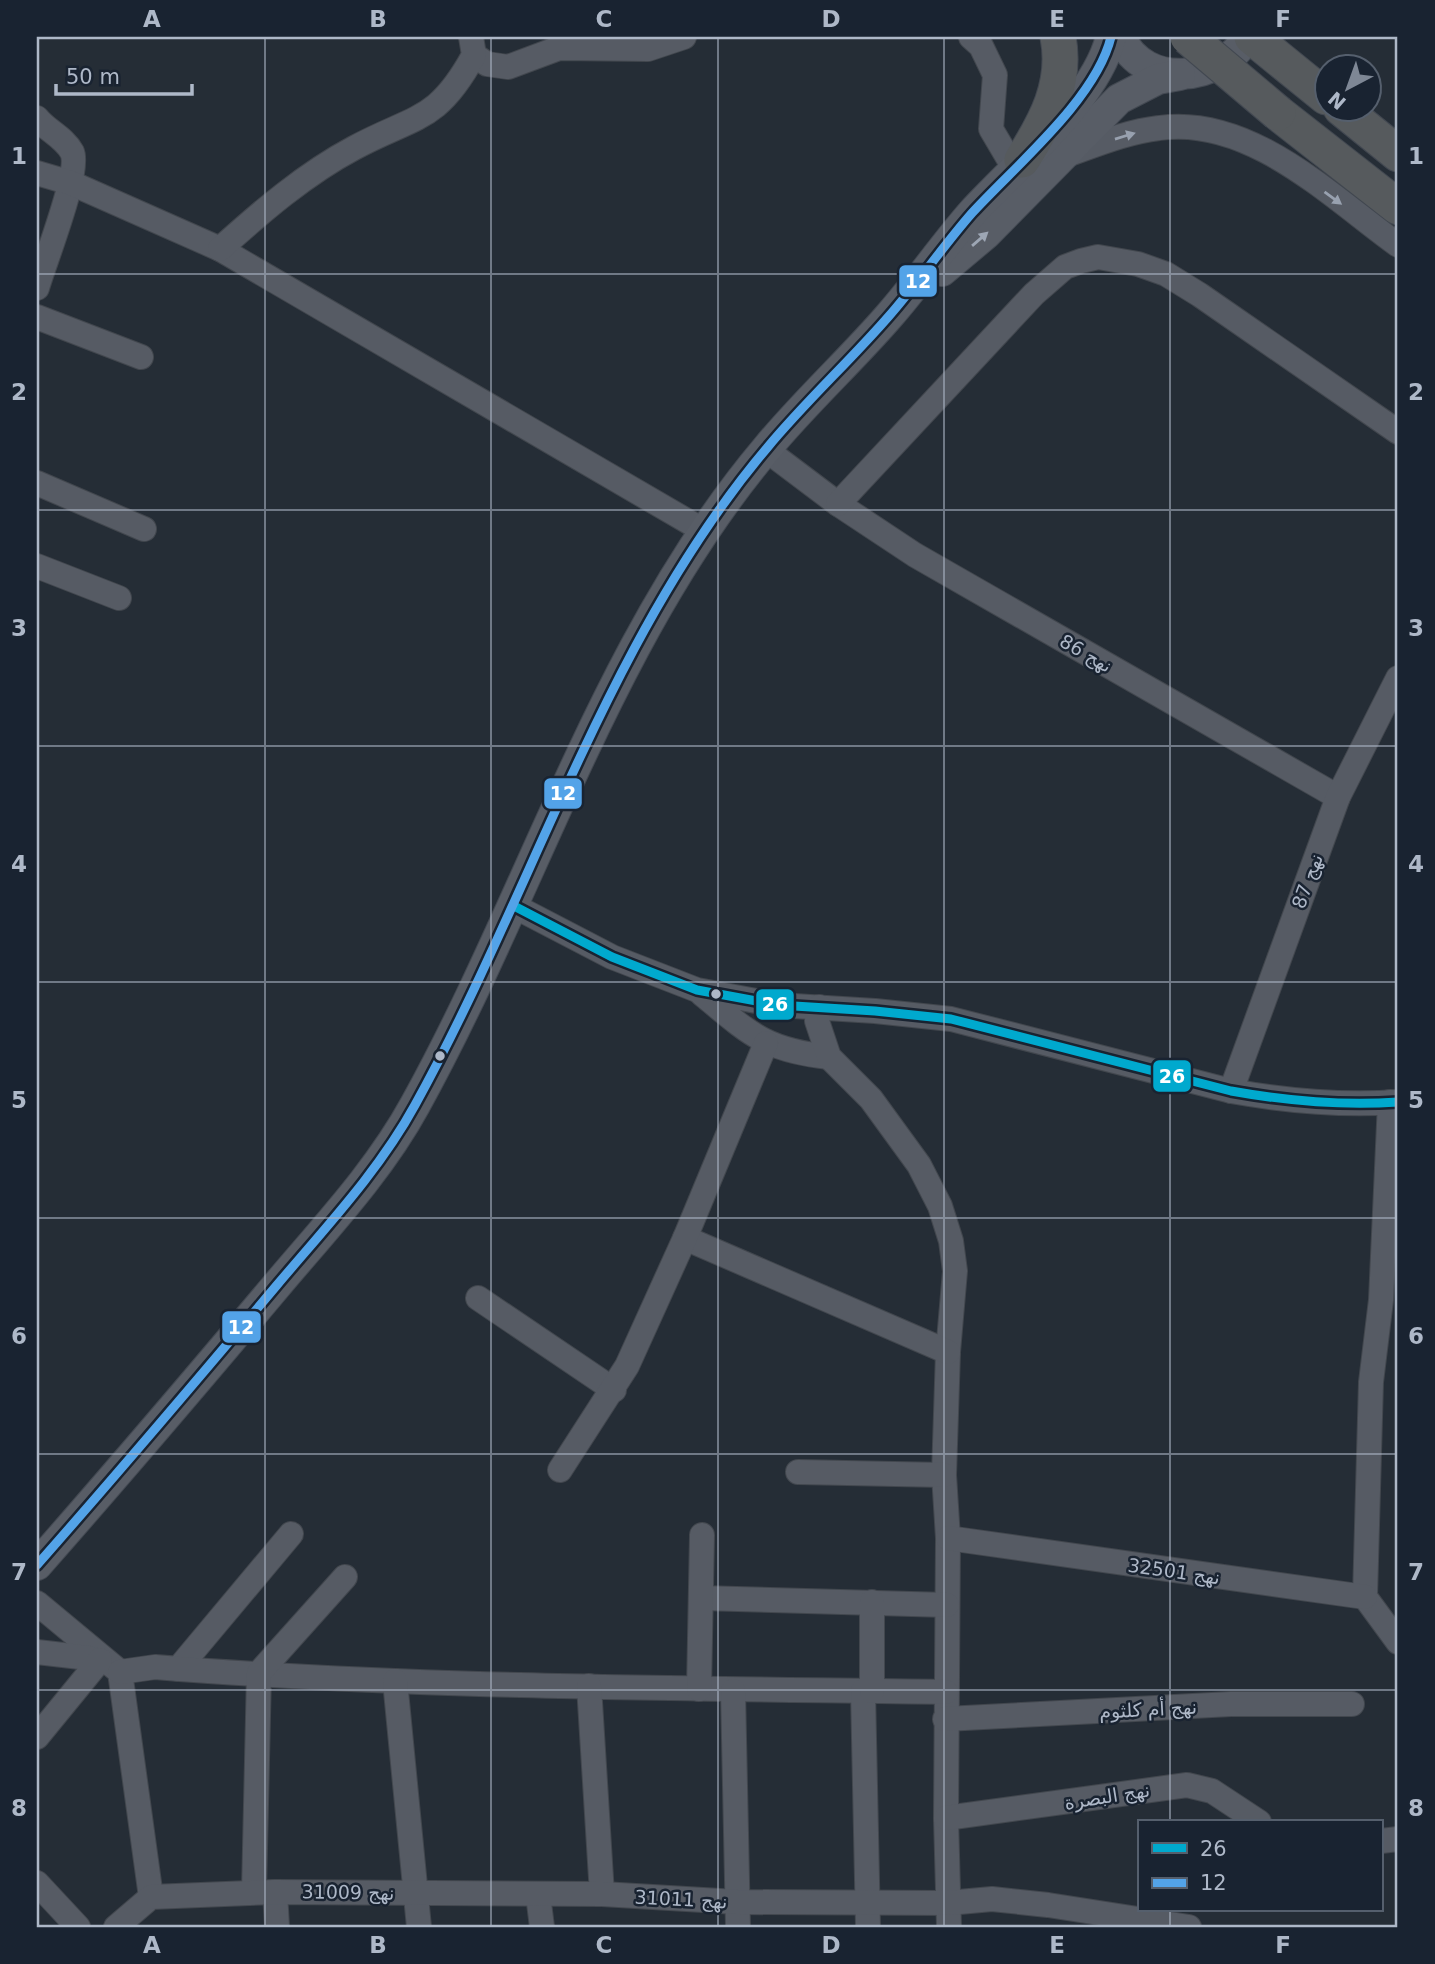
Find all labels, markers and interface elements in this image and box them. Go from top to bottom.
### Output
text: A [143,6,161,32]
text: B [369,6,387,32]
text: C [596,6,612,32]
text: D [821,6,841,32]
text: E [1049,6,1065,32]
text: F [1275,6,1291,32]
scale bar [56,52,192,96]
north arrow [1312,52,1382,122]
text: 50 m [66,65,120,89]
text: N [1324,87,1350,114]
one-way arrow [1115,130,1136,141]
text: 1 [11,143,27,169]
text: 1 [1408,143,1424,169]
one-way arrow [1324,190,1342,204]
one-way arrow [971,231,989,247]
line badge: 12 [898,264,938,298]
text: 12 [905,270,931,292]
text: 2 [11,379,27,405]
text: 2 [1408,379,1424,405]
text: 3 [11,615,27,641]
text: 3 [1408,615,1424,641]
street label: نهج 86 [1056,629,1116,678]
line badge: 12 [543,777,583,810]
text: 12 [550,782,576,804]
text: 4 [11,851,27,877]
street label: نهج 87 [1287,851,1328,912]
text: 4 [1408,851,1424,877]
unlabelled marker [709,987,723,1001]
line badge: 26 [755,988,795,1021]
text: 26 [762,993,788,1015]
unlabelled marker [433,1049,447,1063]
line badge: 26 [1152,1059,1192,1093]
text: 26 [1159,1065,1185,1087]
text: 5 [11,1087,27,1113]
text: 5 [1408,1087,1424,1113]
line badge: 12 [221,1310,262,1344]
text: 12 [228,1316,254,1338]
text: 6 [11,1323,27,1349]
text: 6 [1408,1323,1424,1349]
street label: نهج 32501 [1126,1554,1221,1589]
text: 7 [11,1559,27,1585]
text: 7 [1408,1559,1424,1585]
street label: نهج أم كلثوم [1098,1694,1198,1724]
street label: نهج البصرة [1063,1778,1151,1815]
text: 8 [11,1795,27,1821]
text: 8 [1408,1795,1424,1821]
legend [1138,1820,1382,1912]
text: 26 [1200,1837,1227,1861]
text: 12 [1200,1871,1227,1895]
street label: نهج 31009 [301,1880,395,1905]
street label: نهج 31011 [634,1886,728,1913]
text: A [143,1932,161,1958]
text: B [369,1932,387,1958]
text: C [596,1932,612,1958]
text: D [821,1932,841,1958]
text: E [1049,1932,1065,1958]
text: F [1275,1932,1291,1958]

